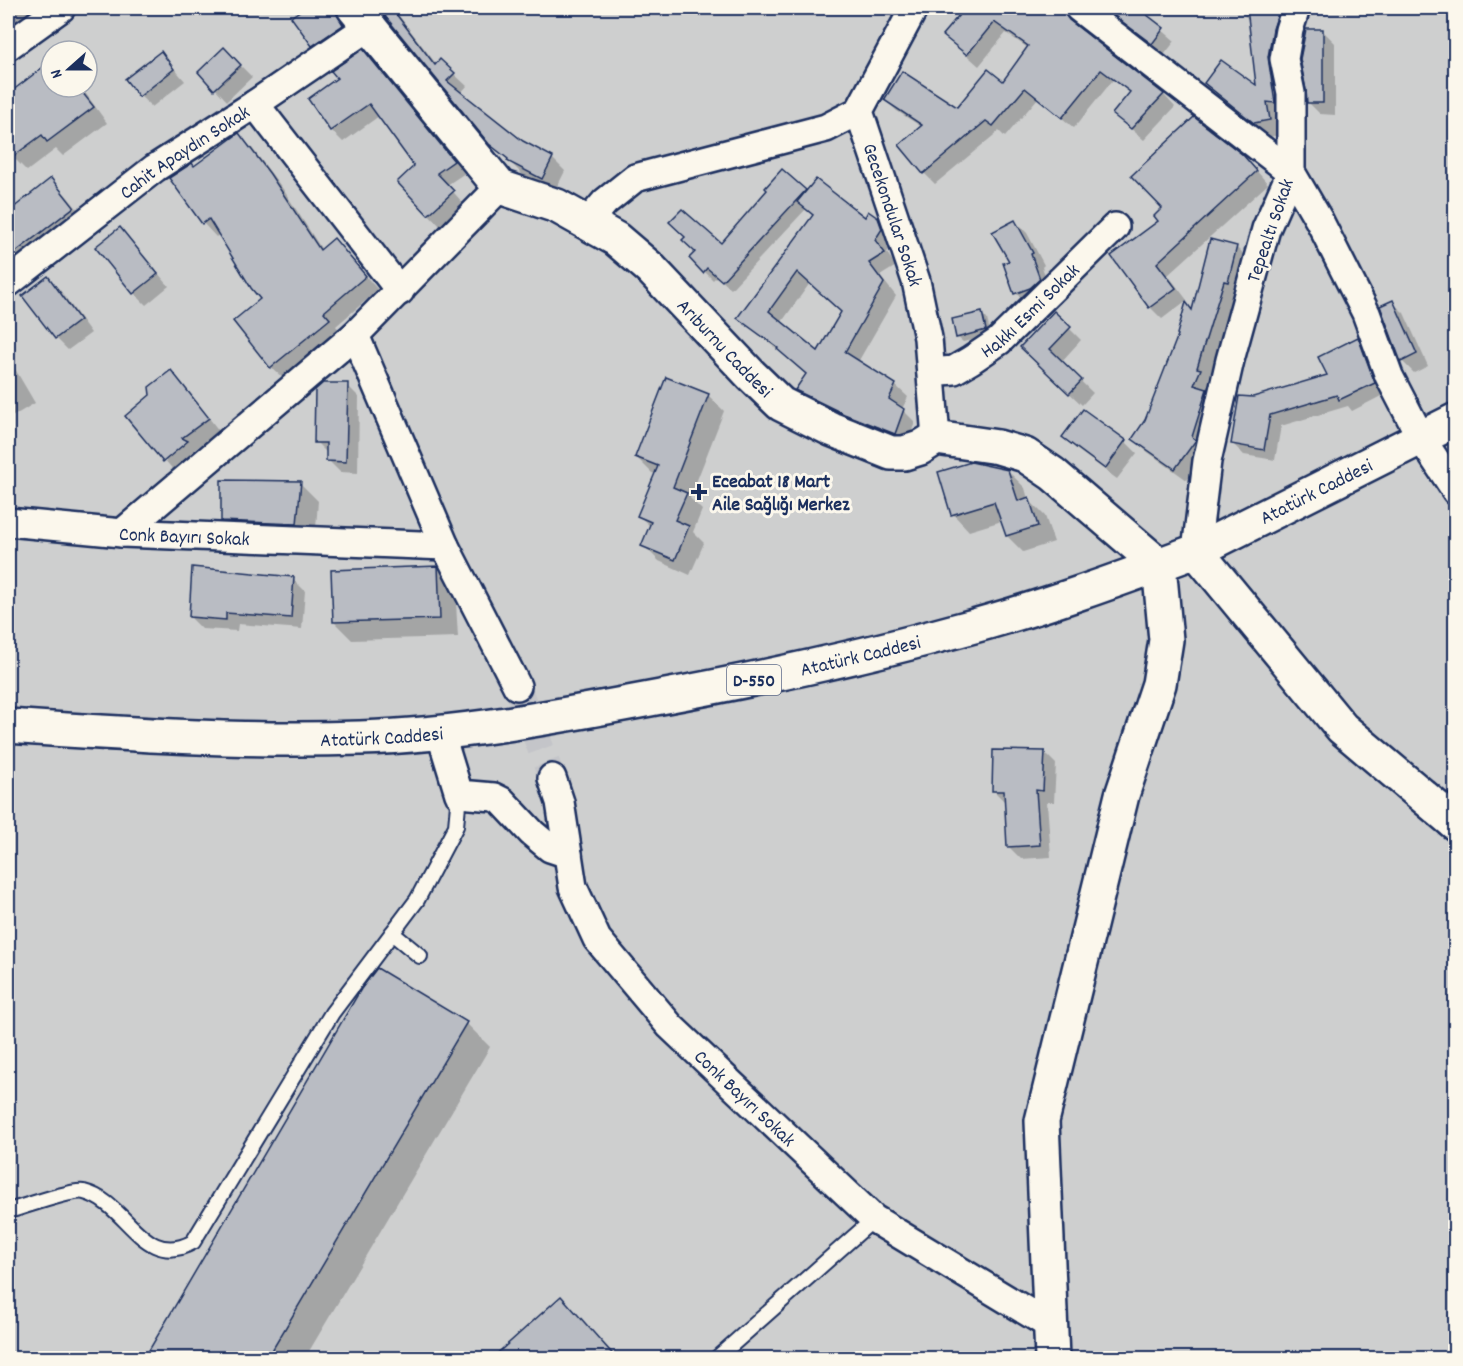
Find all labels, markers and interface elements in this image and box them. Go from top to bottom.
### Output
north arrow [39,39,99,99]
text: N [45,66,69,81]
street label: Cahit Apaydın Sokak [115,100,256,208]
street label: Gecekondular Sokak [854,140,928,289]
street label: Tepealtı Sokak [1241,175,1303,287]
street label: Hakkı Esmi Sokak [976,258,1087,366]
street label: Arıburnu Caddesi [669,294,778,406]
street label: Atatürk Caddesi [1256,453,1379,533]
place label: Eceabat 18 Mart Aile Sağlığı Merkez [712,469,850,520]
marker: Eceabat 18 Mart Aile Sağlığı Merkez [690,483,708,501]
street label: Conk Bayırı Sokak [118,522,250,555]
street label: Atatürk Caddesi [798,630,924,686]
road number: D-550 [727,665,781,695]
street label: Atatürk Caddesi [320,721,445,756]
street label: Conk Bayırı Sokak [686,1044,801,1155]

